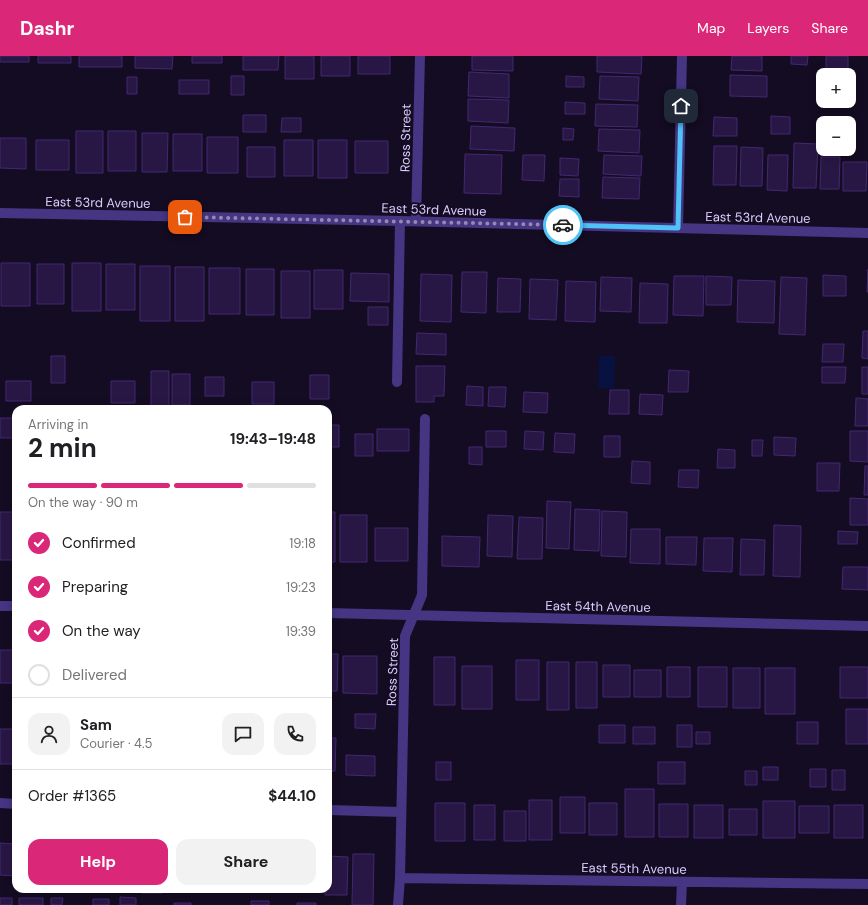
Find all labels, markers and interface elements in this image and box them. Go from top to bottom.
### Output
text: Dashr [20,16,74,41]
text: Map [697,19,725,37]
text: Layers [747,19,789,37]
text: Share [811,19,848,37]
map controls [816,68,856,156]
button: + [816,68,856,108]
pin [664,89,698,123]
icon: home [670,95,692,117]
street label: Ross Street [396,104,415,172]
button: − [816,116,856,156]
street label: East 53rd Avenue [45,193,151,212]
street label: East 53rd Avenue [381,199,487,220]
pin [168,200,202,234]
courier [543,205,583,245]
icon: bag [174,206,196,228]
street label: East 53rd Avenue [705,208,811,227]
icon: car [552,214,574,236]
text: Arriving in [28,416,88,433]
text: 19:43–19:48 [230,429,316,449]
text: 2 min [28,431,97,465]
text: On the way · 90 m [28,494,138,511]
icon: check [28,532,50,554]
text: Confirmed [62,533,136,553]
text: 19:18 [289,535,316,552]
icon: check [28,576,50,598]
text: Preparing [62,577,128,597]
text: 19:23 [286,579,316,596]
street label: East 54th Avenue [545,597,651,616]
icon: check [28,620,50,642]
text: On the way [62,621,141,641]
text: 19:39 [286,623,316,640]
street label: Ross Street [383,638,402,706]
text: Delivered [62,665,127,685]
button: person [28,713,70,755]
button: chat [222,713,264,755]
button: phone [274,713,316,755]
text: Sam [80,715,112,735]
text: Courier · 4.5 [80,735,153,752]
text: Order #1365 [28,786,116,806]
text: $44.10 [268,786,316,806]
button: Help [28,839,168,885]
button: Share [176,839,316,885]
street label: East 55th Avenue [581,859,687,878]

